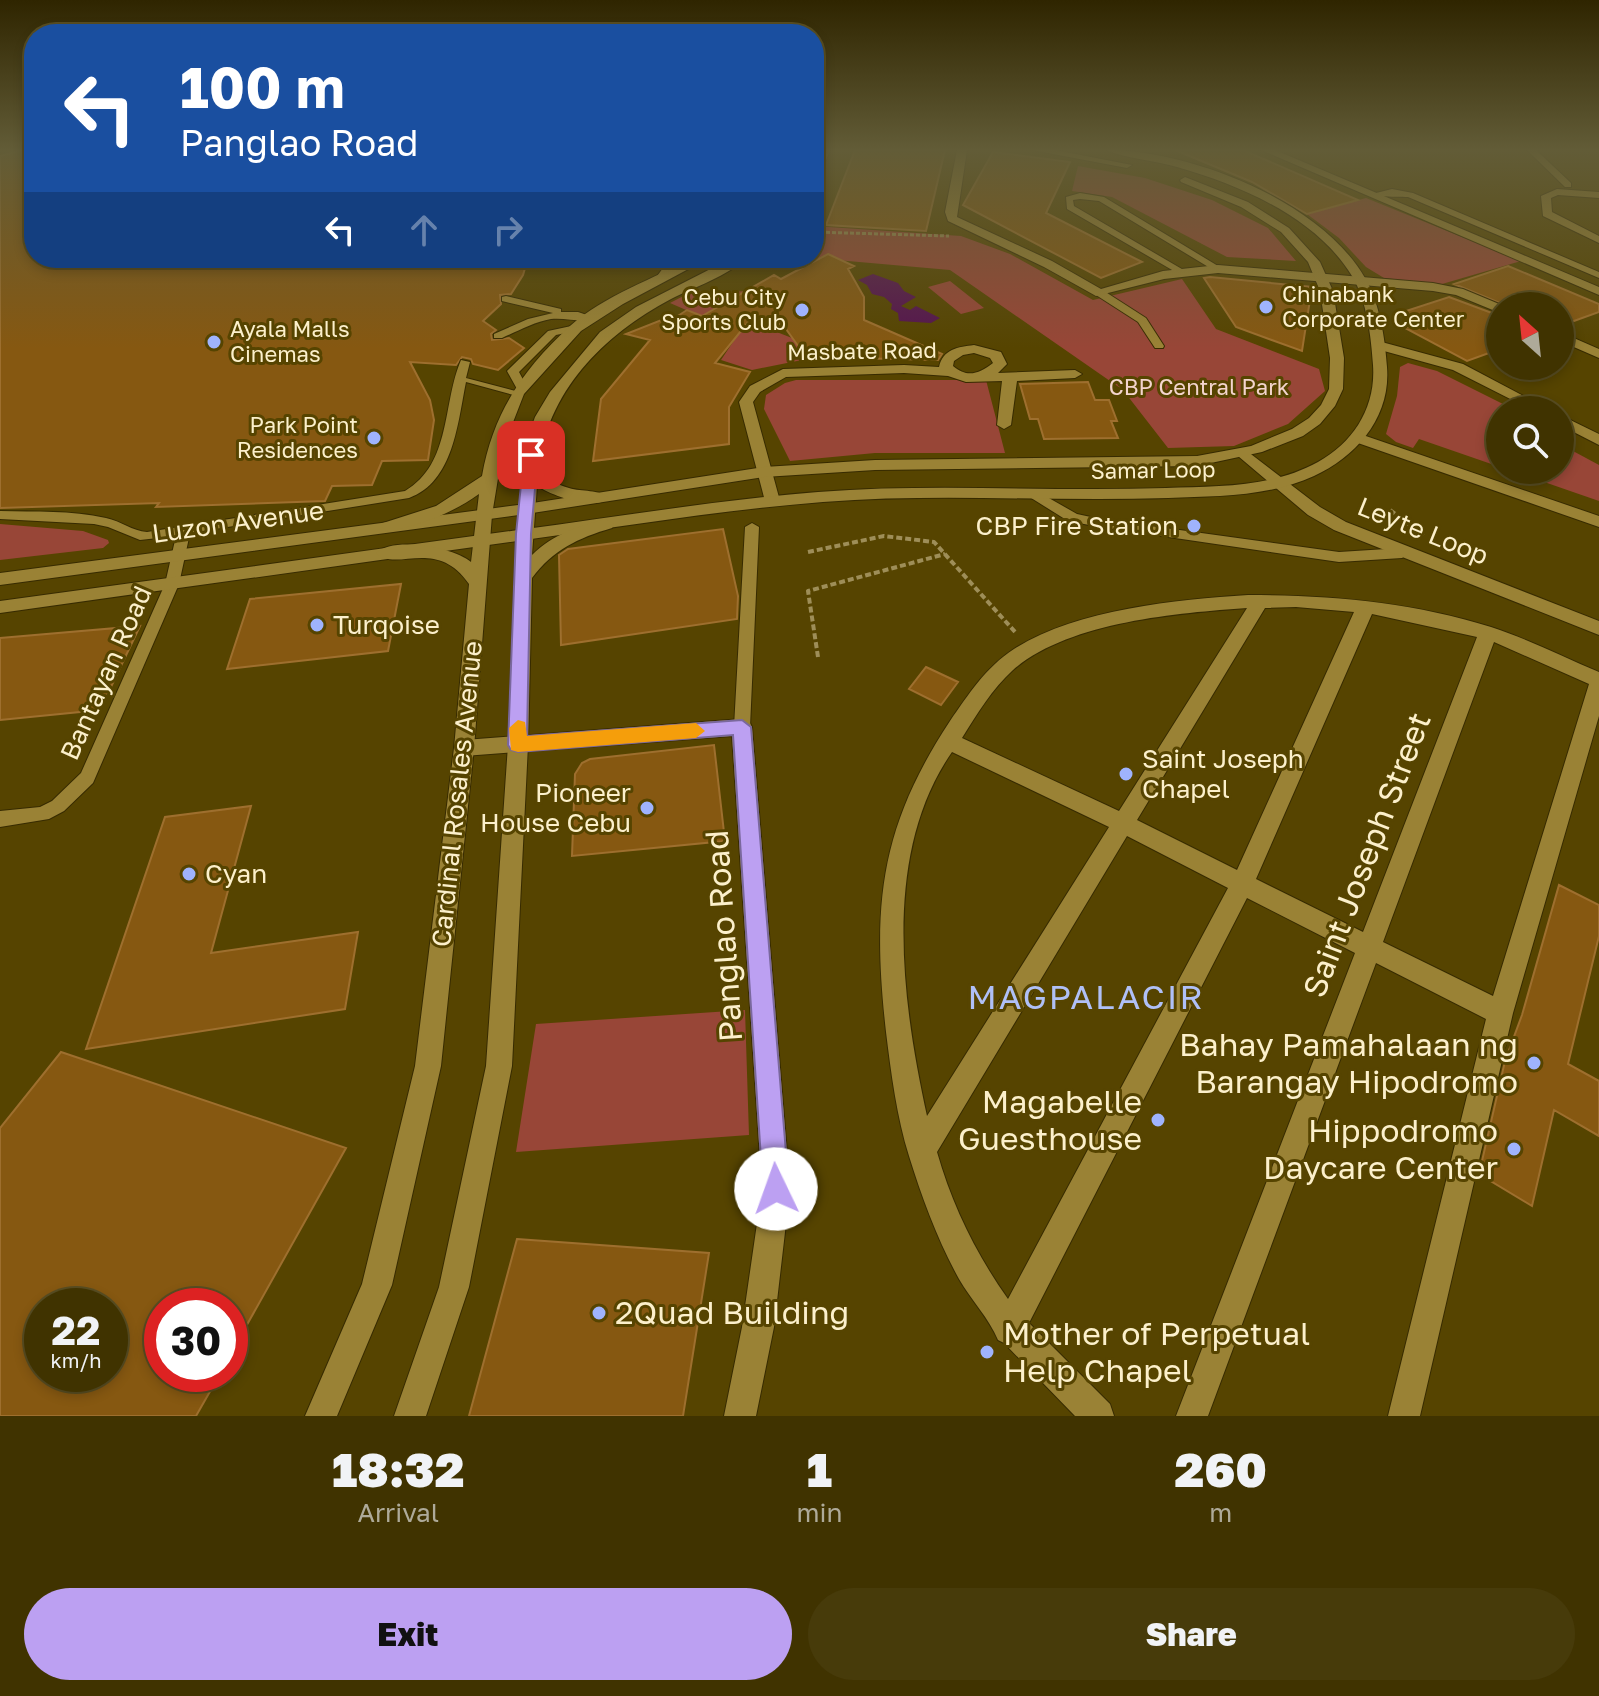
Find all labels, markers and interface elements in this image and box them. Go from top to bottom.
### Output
text: 100 m [180,53,345,120]
icon: left [48,56,152,160]
text: Panglao Road [180,121,419,164]
icon: left [318,208,362,252]
icon: ahead [402,208,446,252]
icon: right [486,208,530,252]
place label: Chinabank Corporate Center [1282,280,1465,332]
place label: Cebu City Sports Club [661,283,786,335]
north arrow [1486,292,1574,380]
map controls [1486,292,1574,484]
marker: Chinabank Corporate Center [1257,298,1275,316]
marker: Cebu City Sports Club [793,301,811,319]
place label: Ayala Malls Cinemas [230,315,350,367]
marker: Ayala Malls Cinemas [205,333,223,351]
street label: Masbate Road [787,336,937,365]
park label: CBP Central Park [1109,373,1289,400]
button: search [1486,396,1574,484]
place label: Park Point Residences [237,411,358,463]
pin [497,421,565,489]
marker: Park Point Residences [365,429,383,447]
icon: arrive [509,433,553,477]
street label: Samar Loop [1090,455,1216,484]
street label: Leyte Loop [1353,490,1493,571]
street label: Luzon Avenue [150,494,326,549]
place label: CBP Fire Station [976,510,1178,541]
marker: CBP Fire Station [1185,517,1203,535]
street label: Bantayan Road [53,581,158,765]
place label: Turqoise [333,609,440,640]
marker: Turqoise [308,616,326,634]
street label: Cardinal Rosales Avenue [425,639,488,948]
street label: Saint Joseph Street [1294,707,1438,1002]
place label: Saint Joseph Chapel [1142,743,1304,804]
marker: Saint Joseph Chapel [1117,765,1135,783]
place label: Pioneer House Cebu [480,777,631,838]
marker: Pioneer House Cebu [638,799,656,817]
street label: Panglao Road [697,829,749,1043]
place label: Cyan [205,858,267,889]
marker: Cyan [180,865,198,883]
district label: MAGPALACIR [967,976,1205,1016]
place label: Bahay Pamahalaan ng Barangay Hipodromo [1179,1025,1518,1100]
marker: Bahay Pamahalaan ng Barangay Hipodromo [1525,1054,1543,1072]
place label: Magabelle Guesthouse [958,1082,1142,1157]
marker: Magabelle Guesthouse [1149,1111,1167,1129]
place label: Hippodromo Daycare Center [1263,1111,1498,1186]
marker: Hippodromo Daycare Center [1505,1140,1523,1158]
position arrow [734,1147,818,1231]
speed limit sign: 30 [144,1288,248,1392]
place label: 2Quad Building [615,1293,849,1331]
marker: 2Quad Building [590,1304,608,1322]
text: 22 [52,1306,100,1354]
place label: Mother of Perpetual Help Chapel [1003,1314,1310,1389]
marker: Mother of Perpetual Help Chapel [978,1343,996,1361]
text: km/h [51,1348,101,1372]
text: 18:32 [332,1440,465,1498]
text: 1 [807,1440,832,1498]
text: 260 [1174,1440,1267,1498]
text: Arrival [358,1497,439,1528]
text: min [797,1497,842,1528]
text: m [1209,1497,1232,1528]
button: Exit [24,1588,792,1680]
button: Share [808,1588,1575,1680]

